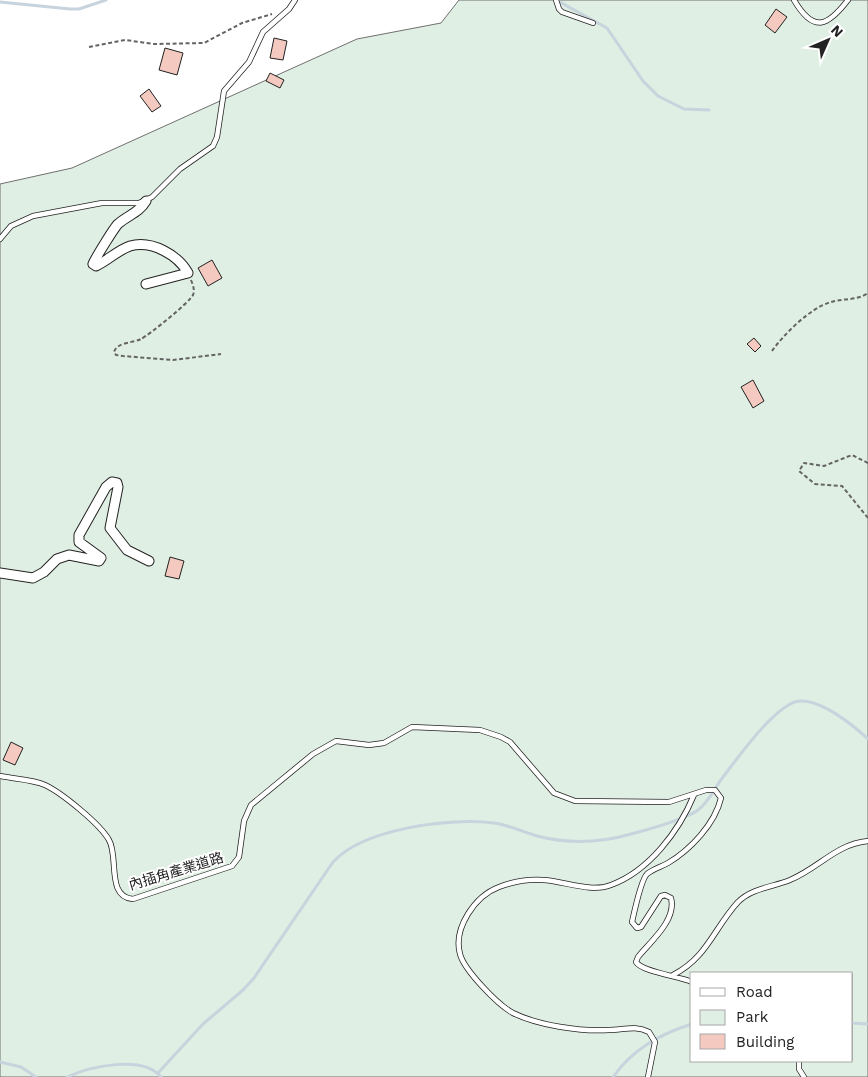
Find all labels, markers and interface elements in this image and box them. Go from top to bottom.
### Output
north arrow [803,15,853,65]
text: N [828,21,847,40]
street label: 內插角產業道路 [127,849,225,893]
legend [690,972,853,1062]
text: Road [736,983,773,1001]
text: Park [736,1008,769,1026]
text: Building [736,1033,794,1051]

